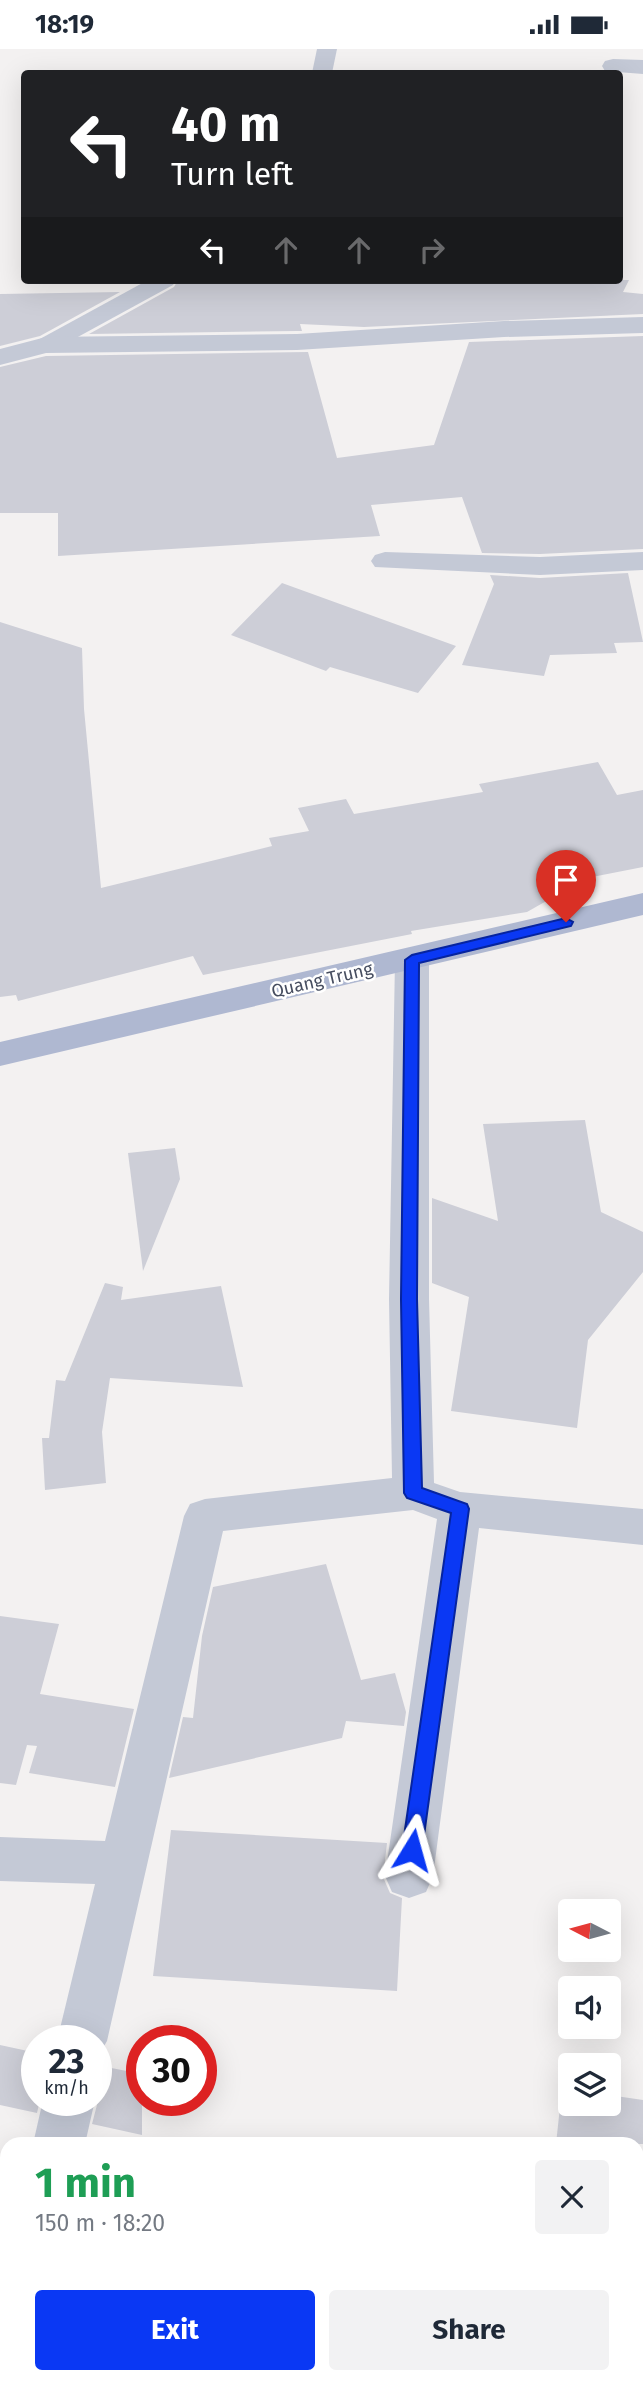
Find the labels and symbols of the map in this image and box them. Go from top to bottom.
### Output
pin [536,850,596,922]
street label: Quang Trung [269,957,376,1002]
position arrow [375,1813,449,1887]
north arrow [558,1899,621,1962]
speed limit sign: 30 [126,2025,217,2116]

